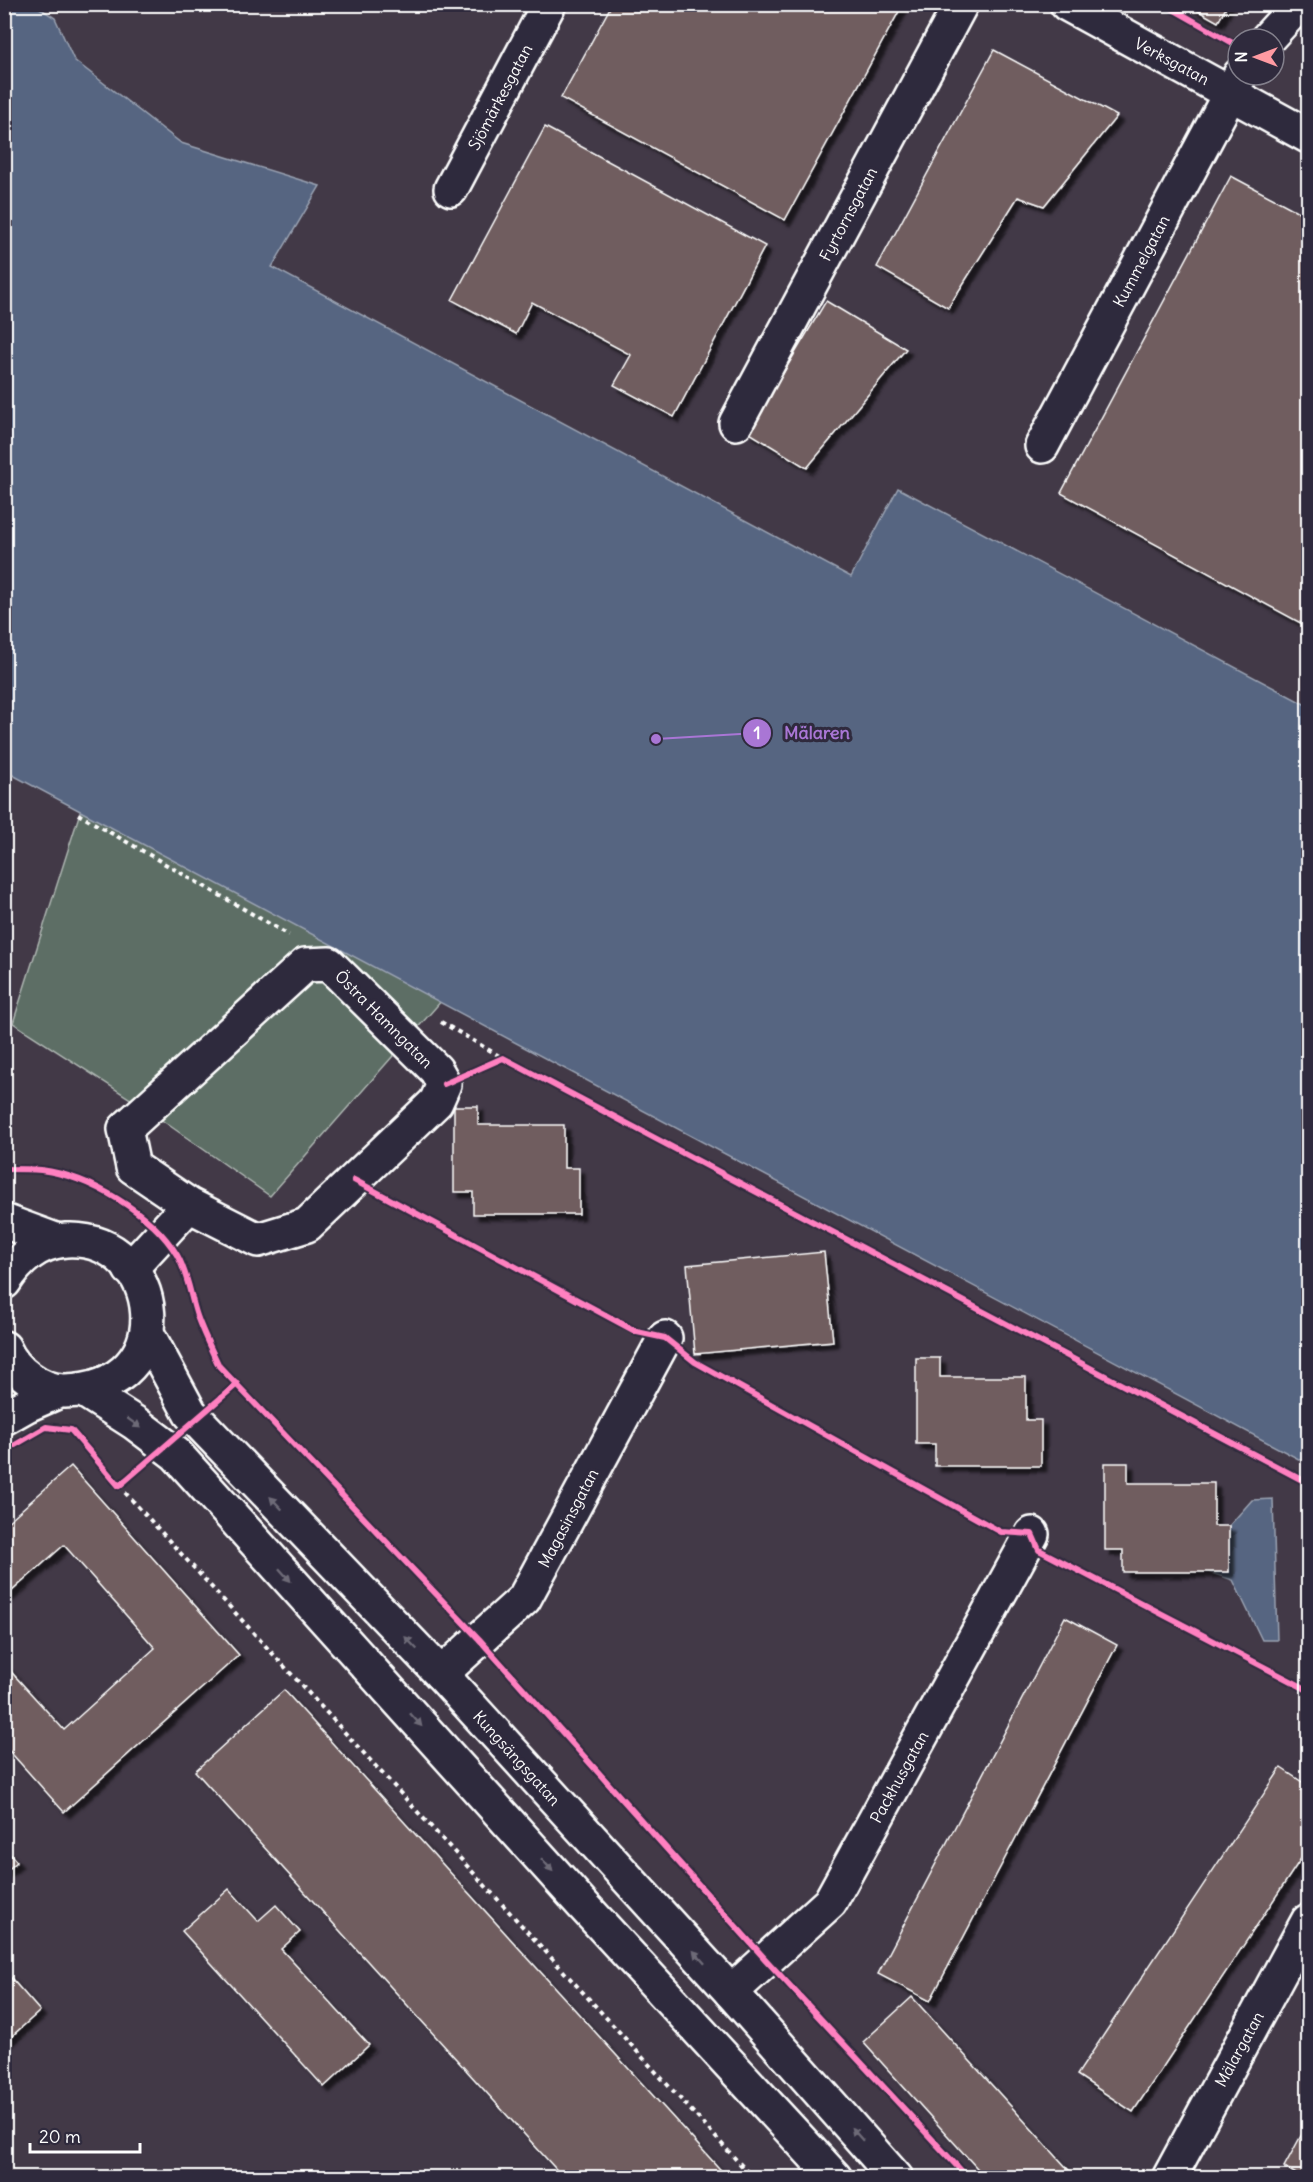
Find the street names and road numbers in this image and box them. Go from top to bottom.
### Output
street label: Verksgatan [1131,33,1213,89]
street label: Sjömärkesgatan [464,41,536,153]
street label: Fyrtornsgatan [815,164,881,264]
street label: Kummelgatan [1108,212,1174,310]
street label: Östra Hamngatan [331,966,437,1072]
street label: Magasinsgatan [534,1465,602,1571]
street label: Kungsängsgatan [469,1706,565,1810]
street label: Packhusgatan [865,1727,933,1827]
street label: Mälargatan [1210,2008,1268,2090]

